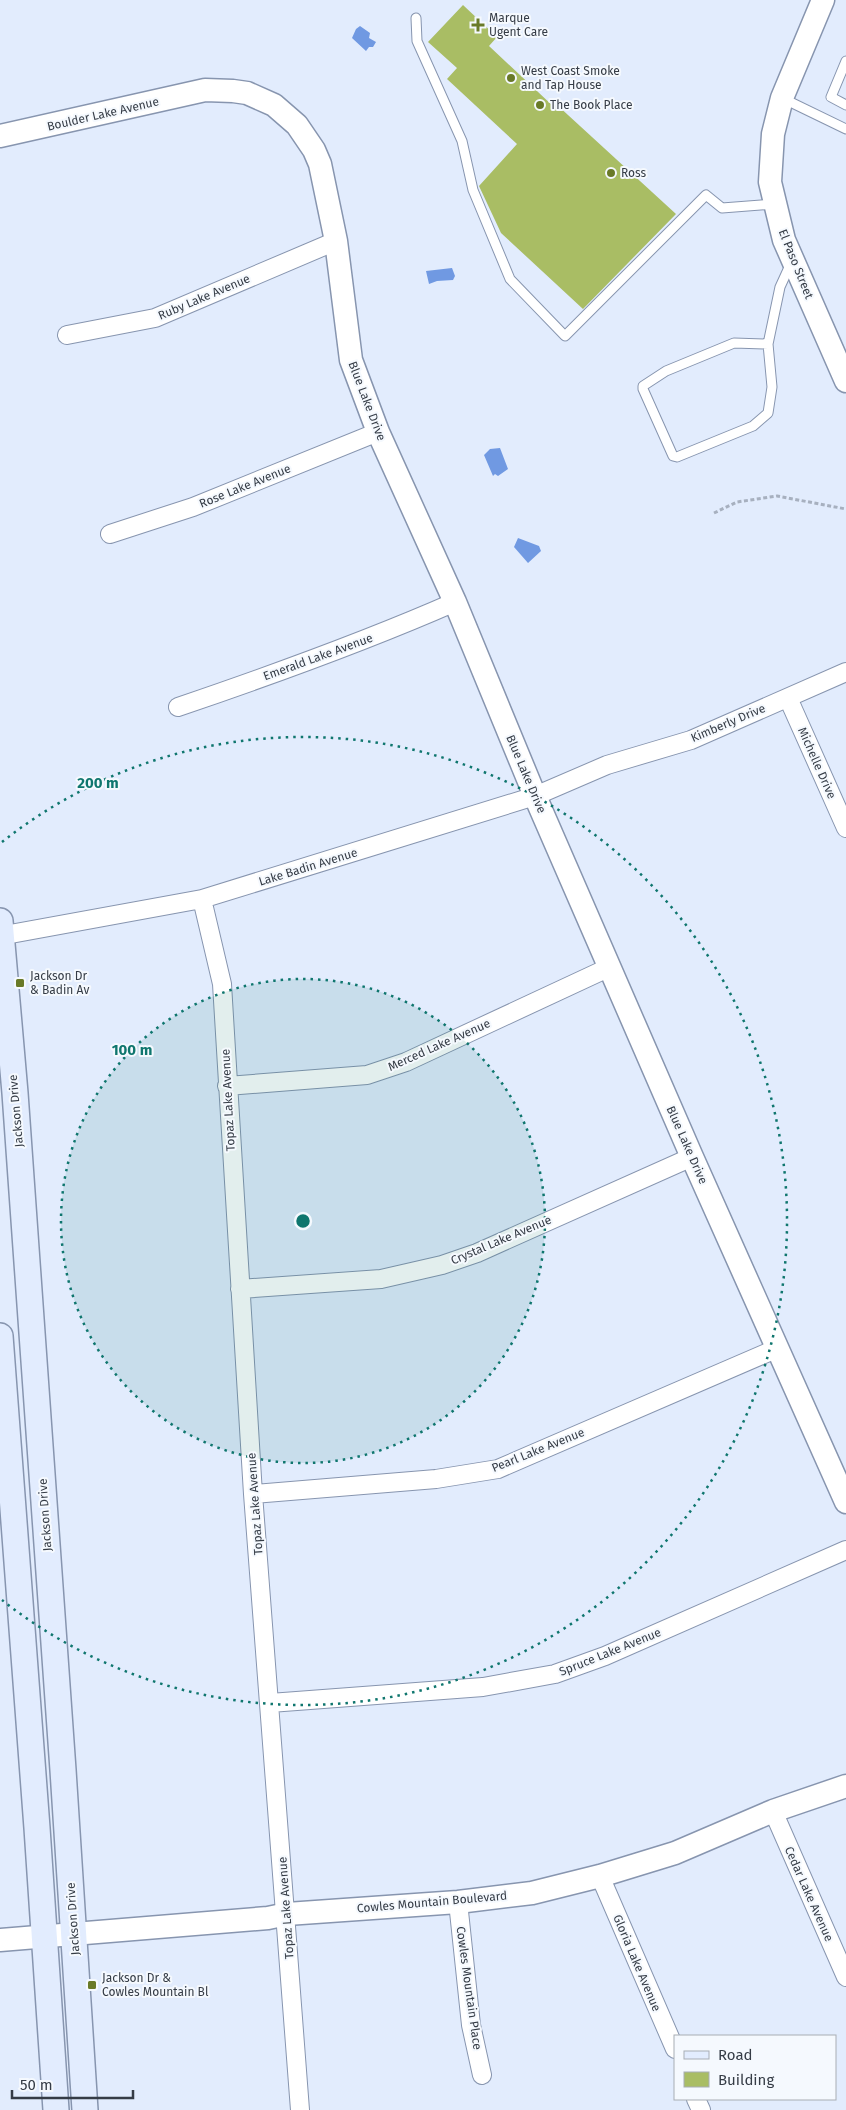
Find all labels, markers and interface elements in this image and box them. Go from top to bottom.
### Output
place label: Marque Ugent Care [489,11,548,39]
marker: Marque Ugent Care [471,18,485,32]
place label: West Coast Smoke and Tap House [521,64,620,92]
marker: West Coast Smoke and Tap House [505,72,517,84]
street label: Boulder Lake Avenue [46,94,160,134]
place label: The Book Place [550,98,632,112]
marker: The Book Place [534,99,546,111]
place label: Ross [621,166,647,180]
marker: Ross [605,167,617,179]
street label: El Paso Street [776,227,817,302]
street label: Ruby Lake Avenue [156,271,252,323]
street label: Blue Lake Drive [345,359,389,443]
street label: Rose Lake Avenue [197,461,293,511]
street label: Emerald Lake Avenue [261,631,375,683]
street label: Kimberly Drive [689,701,767,745]
street label: Michelle Drive [795,725,839,801]
street label: Blue Lake Drive [503,733,549,815]
text: 200 m [77,774,119,792]
street label: Lake Badin Avenue [257,845,359,889]
place label: Jackson Dr & Badin Av [30,969,89,997]
marker: Jackson Dr & Badin Av [14,977,26,989]
street label: Merced Lake Avenue [386,1016,492,1074]
text: 100 m [112,1041,152,1059]
street label: Topaz Lake Avenue [218,1048,238,1152]
street label: Jackson Drive [6,1074,26,1148]
street label: Blue Lake Drive [664,1104,710,1186]
centre of rings [294,1212,312,1230]
street label: Crystal Lake Avenue [449,1212,553,1268]
street label: Pearl Lake Avenue [490,1425,586,1475]
street label: Topaz Lake Avenue [244,1452,266,1556]
street label: Jackson Drive [35,1478,55,1552]
street label: Spruce Lake Avenue [557,1625,663,1679]
street label: Cedar Lake Avenue [782,1844,836,1944]
street label: Topaz Lake Avenue [275,1856,297,1960]
street label: Jackson Drive [63,1882,83,1956]
street label: Cowles Mountain Boulevard [356,1888,508,1916]
street label: Gloria Lake Avenue [610,1913,664,2013]
street label: Cowles Mountain Place [453,1925,485,2051]
place label: Jackson Dr & Cowles Mountain Bl [102,1971,209,1999]
marker: Jackson Dr & Cowles Mountain Bl [86,1979,98,1991]
legend [674,2035,836,2100]
text: Road [718,2046,753,2064]
scale bar [12,2068,134,2100]
text: Building [718,2071,774,2089]
text: 50 m [20,2076,53,2094]

